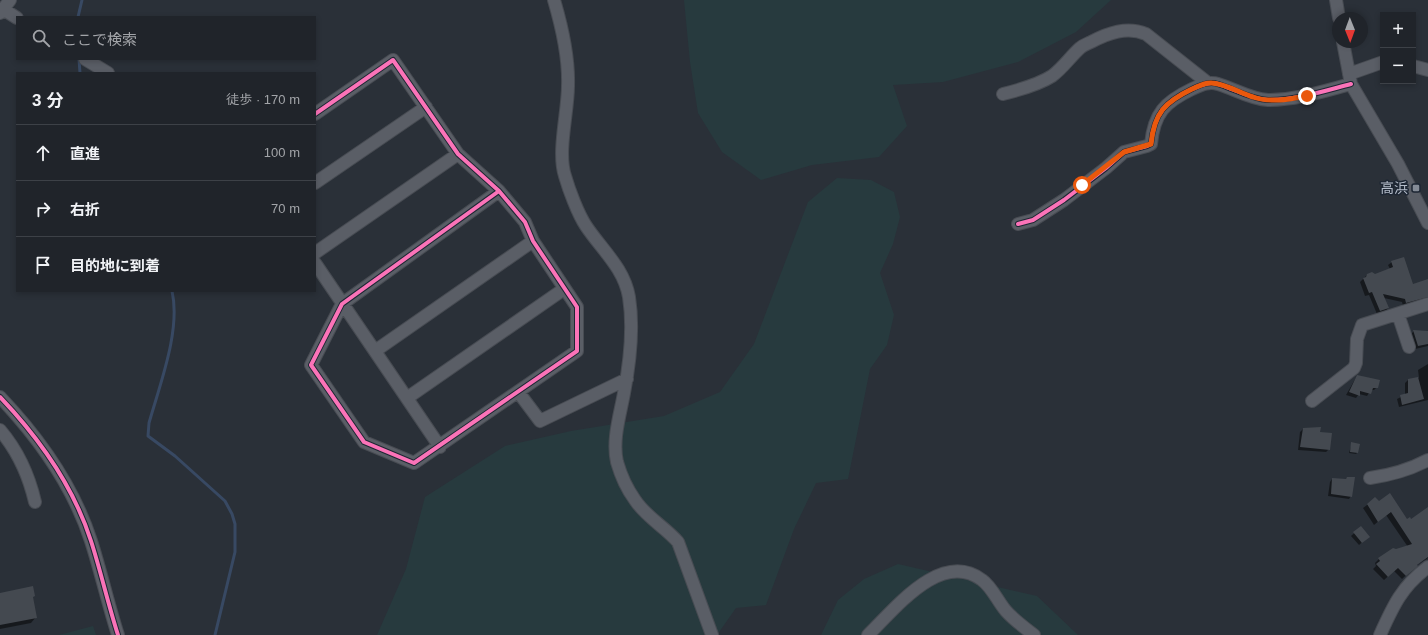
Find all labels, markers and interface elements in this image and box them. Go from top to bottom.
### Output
north arrow [1332,12,1368,48]
map controls [1380,12,1416,84]
button: + [1380,12,1416,48]
search box [16,16,316,60]
icon: search [30,27,52,49]
text: ここで検索 [62,31,137,48]
button: − [1380,48,1416,84]
route end [1298,87,1316,105]
text: 3 分 [32,91,63,110]
text: 徒歩 · 170 m [226,92,300,107]
icon: ahead [32,142,54,164]
text: 直進 [70,145,100,162]
text: 100 m [264,145,300,160]
route start [1073,176,1091,194]
place label: 高浜 [1380,180,1408,196]
marker: 高浜 [1411,183,1421,193]
icon: right [32,198,54,220]
text: 右折 [70,201,100,218]
text: 70 m [271,201,300,216]
icon: arrive [32,254,54,276]
text: 目的地に到着 [70,257,160,274]

